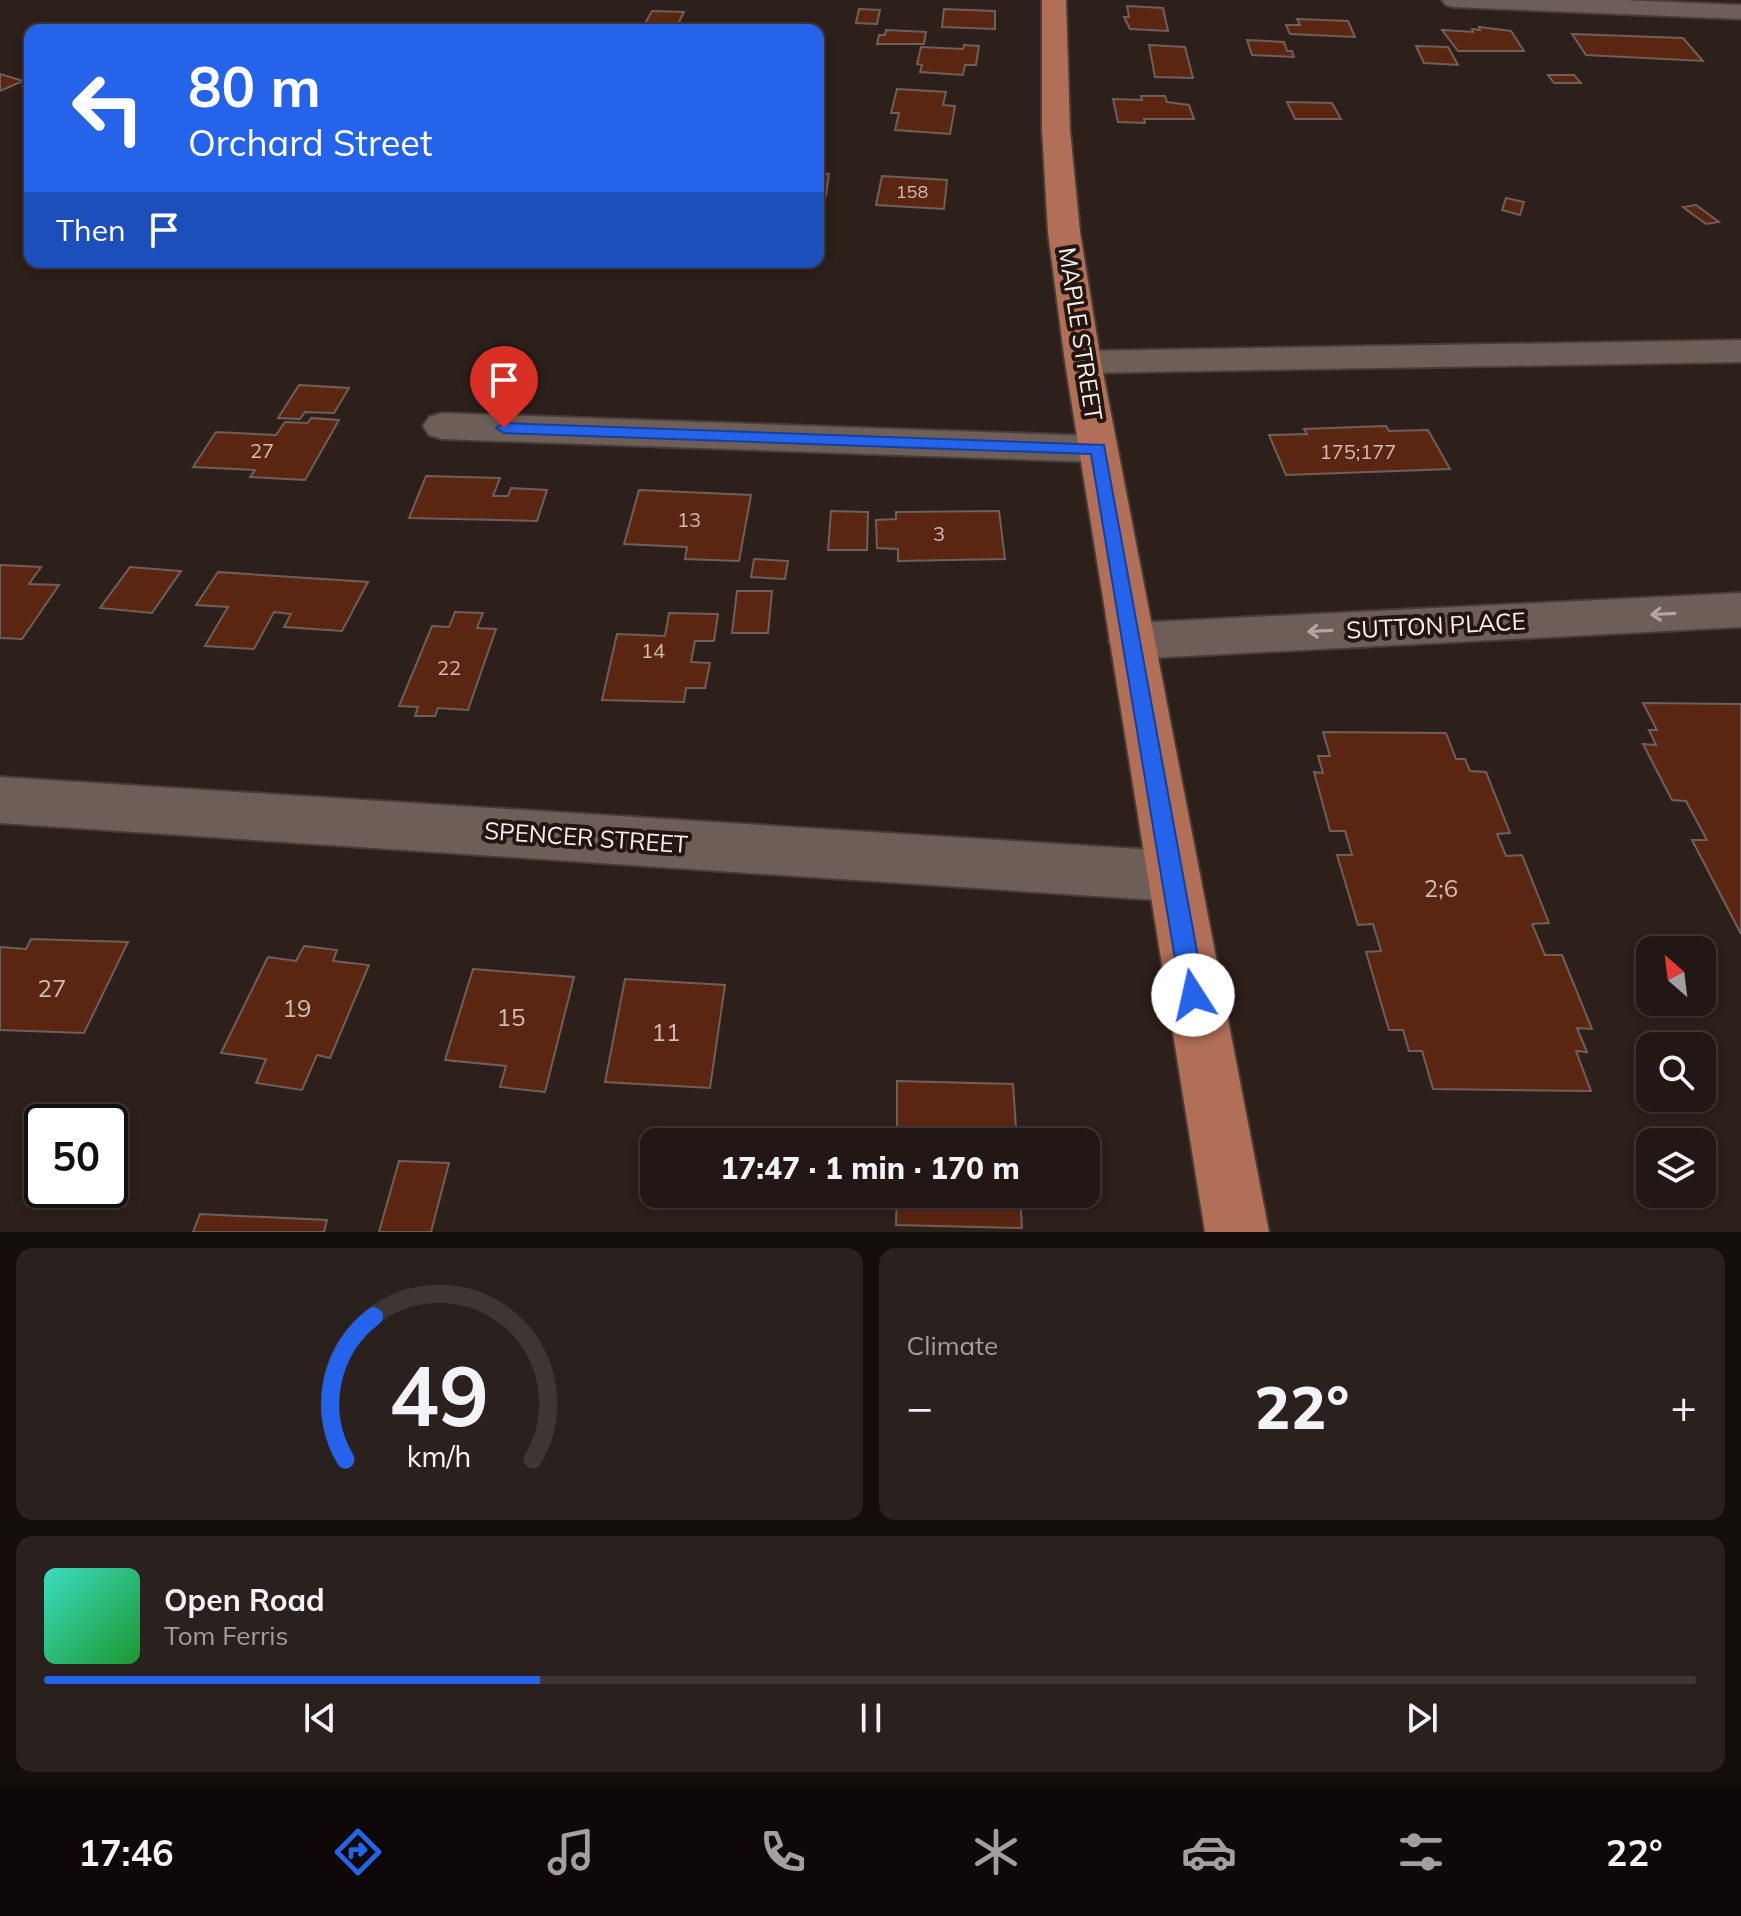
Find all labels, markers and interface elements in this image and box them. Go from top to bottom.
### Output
text: 80 m [188,51,321,121]
icon: left [56,56,160,160]
text: Orchard Street [188,120,433,165]
house number: 158 [896,180,928,203]
icon: arrive [142,208,186,252]
text: Then [56,211,126,249]
street label: MAPLE STREET [1052,245,1110,423]
pin [470,346,538,428]
icon: arrive [482,358,526,402]
house number: 27 [250,438,274,463]
house number: 175;177 [1320,439,1396,464]
house number: 13 [677,507,701,532]
house number: 3 [933,521,945,546]
street label: SUTTON PLACE [1346,605,1526,645]
one-way arrow [1650,607,1677,622]
one-way arrow [1307,624,1334,639]
house number: 14 [641,638,665,663]
house number: 22 [437,655,461,680]
street label: SPENCER STREET [483,815,689,859]
house number: 2;6 [1424,873,1458,903]
north arrow [1636,936,1716,1016]
map controls [1636,936,1716,1208]
position arrow [1151,953,1235,1037]
house number: 27 [38,973,66,1003]
house number: 19 [283,993,311,1023]
house number: 15 [497,1002,525,1032]
house number: 11 [652,1017,680,1047]
button: search [1636,1032,1716,1112]
speed limit sign: 50 [24,1104,128,1208]
button: layers [1636,1128,1716,1208]
text: 17:47 · 1 min · 170 m [720,1149,1020,1187]
text: Climate [907,1329,998,1362]
text: 49 [389,1342,489,1447]
text: 22° [1254,1369,1349,1444]
text: − [907,1379,933,1434]
text: + [1671,1379,1697,1434]
text: km/h [407,1438,472,1474]
text: Open Road [164,1581,325,1619]
text: Tom Ferris [164,1619,288,1652]
icon: previous [298,1696,342,1740]
icon: pause [849,1696,893,1740]
icon: next [1400,1696,1444,1740]
icon: directions [330,1824,386,1880]
icon: music [543,1824,599,1880]
icon: phone [755,1824,811,1880]
icon: climate [968,1824,1024,1880]
icon: car [1181,1824,1237,1880]
icon: filters [1393,1824,1449,1880]
text: 17:46 [78,1830,174,1875]
text: 22° [1606,1830,1663,1875]

